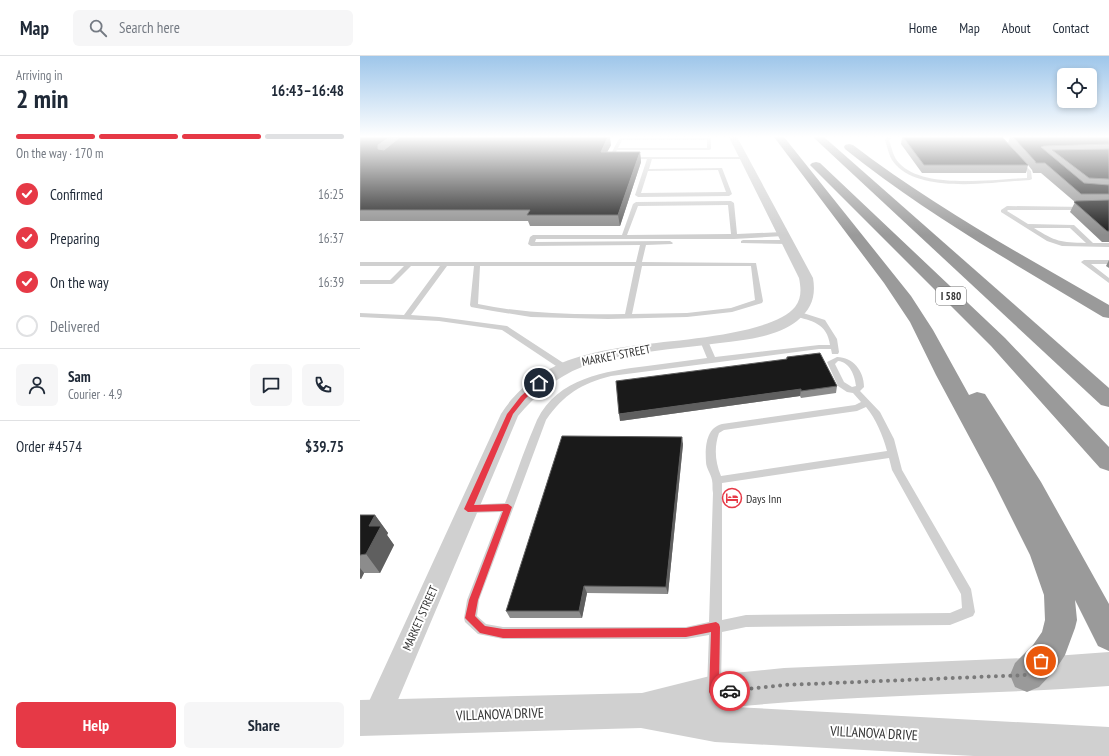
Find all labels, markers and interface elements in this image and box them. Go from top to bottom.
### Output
search box [73,10,353,46]
text: Map [20,16,49,40]
icon: search [87,17,109,39]
text: Search here [119,18,180,37]
text: Home [909,19,937,37]
text: Map [959,19,980,37]
text: About [1002,19,1031,37]
text: Contact [1053,19,1089,37]
text: Arriving in [16,67,63,84]
map controls [1057,68,1097,108]
button: locate [1057,68,1097,108]
text: 16:43–16:48 [271,81,344,100]
text: 2 min [16,82,69,115]
text: On the way · 170 m [16,145,103,162]
icon: check [16,183,38,205]
text: Confirmed [50,185,103,204]
text: 16:25 [318,186,344,203]
icon: check [16,227,38,249]
text: Preparing [50,229,100,248]
text: 16:37 [318,230,344,247]
icon: check [16,271,38,293]
text: On the way [50,273,109,292]
text: 16:39 [318,274,344,291]
road number: I 580 [936,287,966,305]
text: Delivered [50,317,100,336]
street label: MARKET STREET [580,341,652,369]
button: person [16,364,58,406]
button: chat [250,364,292,406]
button: phone [302,364,344,406]
pin [522,366,556,400]
text: Sam [68,367,91,386]
icon: home [528,372,550,394]
text: Courier · 4.9 [68,386,122,403]
text: Order #4574 [16,437,82,456]
text: $39.75 [305,437,344,456]
hotel icon: Days Inn [721,487,743,509]
place label: Days Inn [746,491,782,506]
street label: MARKET STREET [399,583,441,653]
pin [1024,644,1058,678]
icon: bag [1030,650,1052,672]
courier [710,671,750,711]
icon: car [719,680,741,702]
button: Help [16,702,176,748]
button: Share [184,702,344,748]
street label: VILLANOVA DRIVE [455,703,544,725]
street label: VILLANOVA DRIVE [829,722,918,744]

